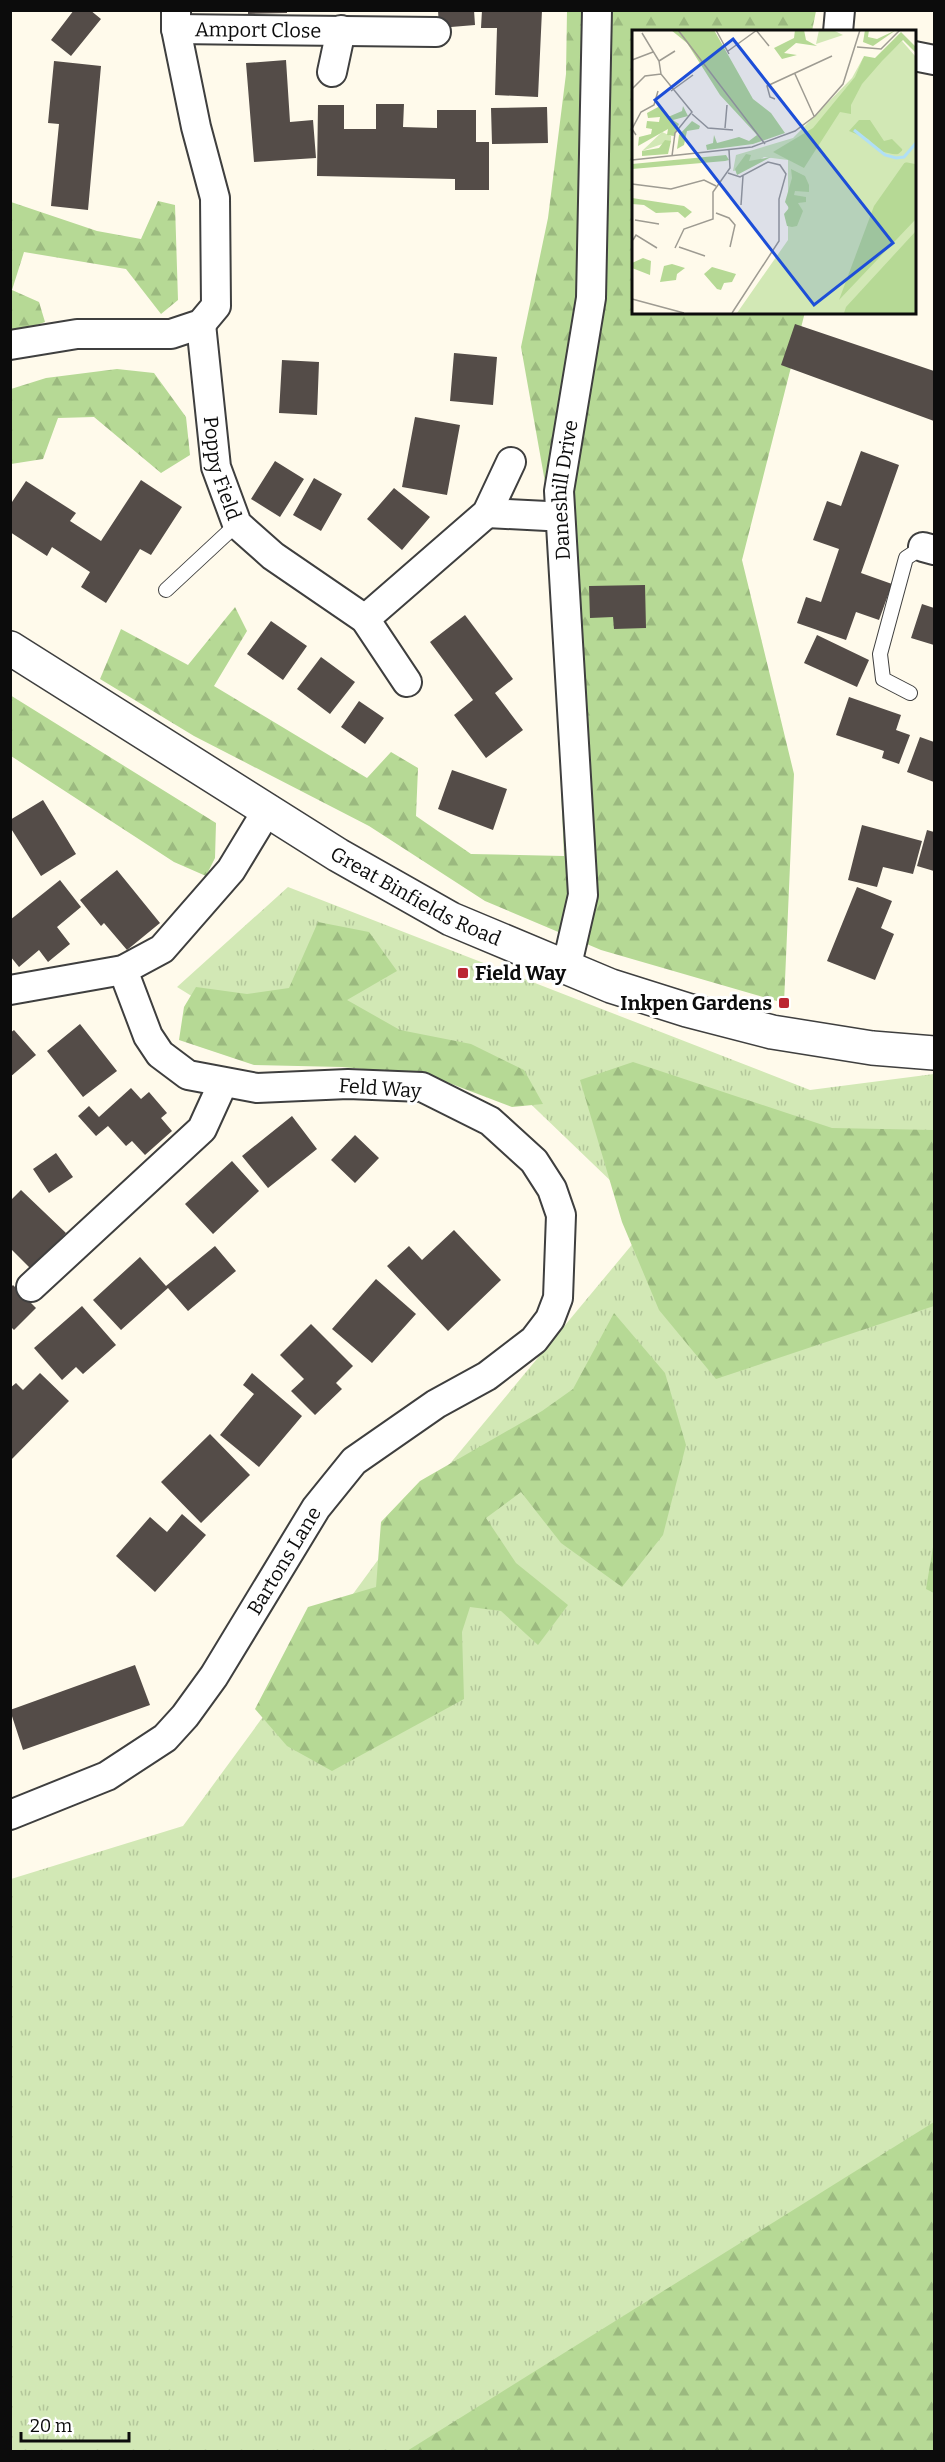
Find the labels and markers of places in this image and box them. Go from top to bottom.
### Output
place label: Field Way [475,961,567,985]
marker: Field Way [456,966,470,980]
place label: Inkpen Gardens [620,991,772,1015]
marker: Inkpen Gardens [777,996,791,1010]

